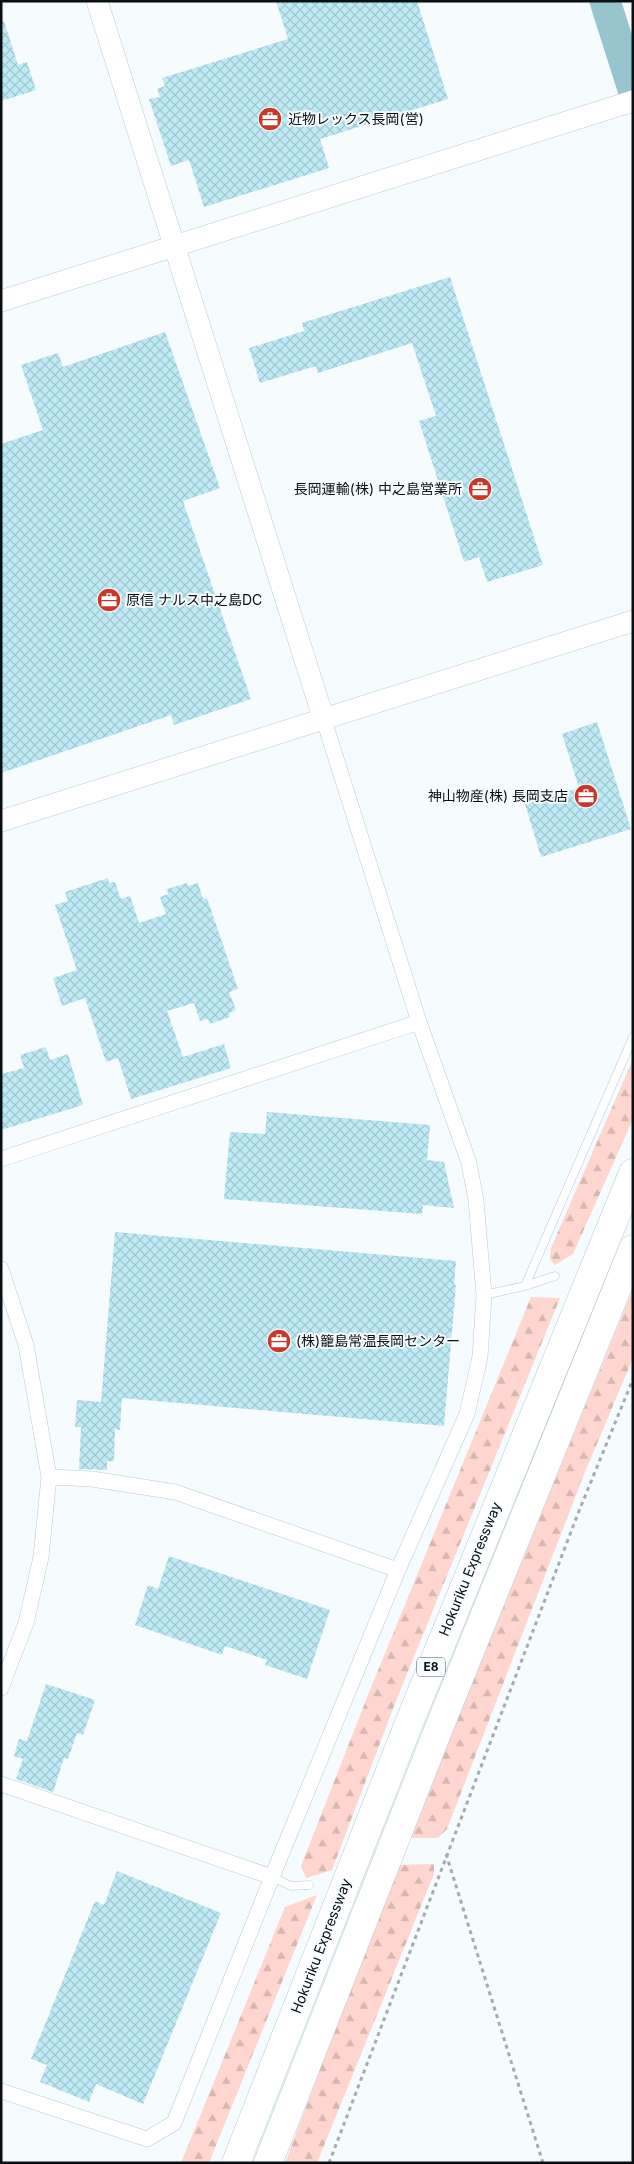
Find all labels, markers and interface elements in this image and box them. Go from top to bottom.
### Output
office icon: 近物レックス長岡(営) [257,106,283,132]
place label: 近物レックス長岡(営) [288,110,424,127]
office icon: 長岡運輸(株) 中之島営業所 [467,476,493,502]
place label: 長岡運輸(株) 中之島営業所 [294,480,462,497]
office icon: 原信 ナルス中之島DC [96,587,122,613]
place label: 原信 ナルス中之島DC [126,591,262,608]
office icon: 神山物産(株) 長岡支店 [573,783,599,809]
place label: 神山物産(株) 長岡支店 [428,787,568,804]
office icon: (株)籠島常温長岡センター [266,1328,292,1354]
place label: (株)籠島常温長岡センター [296,1332,460,1349]
street label: Hokuriku Expressway [435,1499,504,1638]
road number: E8 [417,1658,445,1676]
street label: Hokuriku Expressway [287,1876,354,2016]

